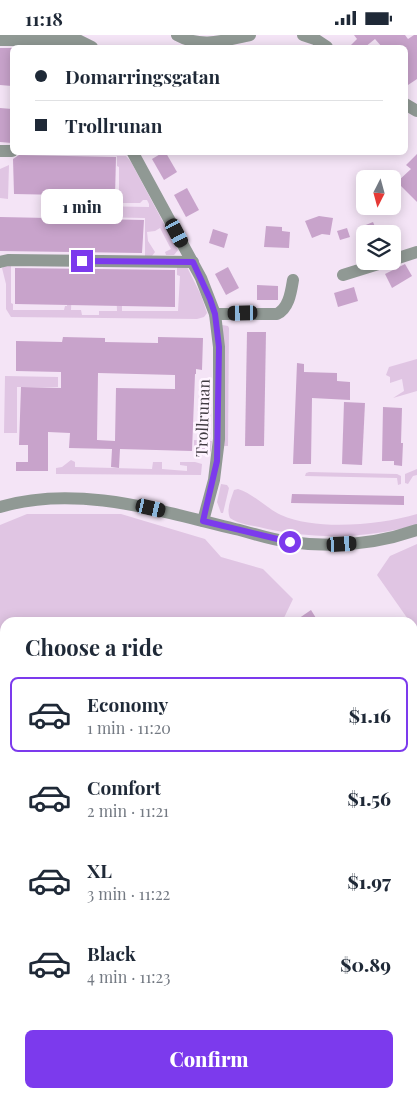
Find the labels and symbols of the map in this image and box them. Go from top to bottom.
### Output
north arrow [356,170,401,215]
callout: 1 min [41,189,123,223]
car [163,216,190,250]
route end [71,250,93,272]
car [227,305,258,321]
street label: Trollrunan [190,378,214,457]
car [134,497,167,519]
route start [279,531,301,553]
car [326,536,357,552]

